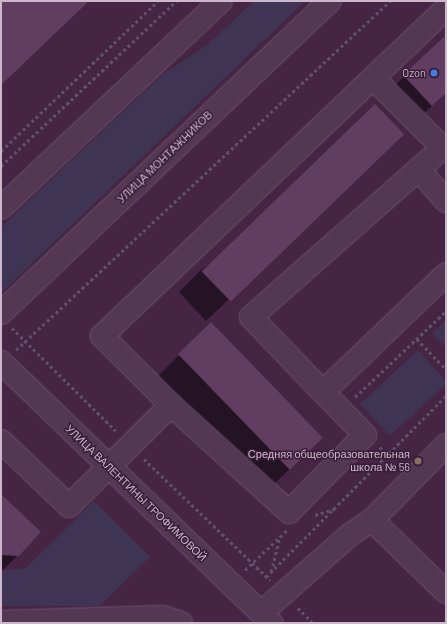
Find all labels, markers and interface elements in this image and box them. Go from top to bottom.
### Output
place label: Ozon [402,66,426,80]
marker: Ozon [429,68,439,78]
street label: УЛИЦА МОНТАЖНИКОВ [115,108,215,206]
street label: УЛИЦА ВАЛЕНТИНЫ ТРОФИМОВОЙ [63,422,209,564]
place label: Средняя общеобразовательная школа № 56 [248,448,410,474]
marker: Средняя общеобразовательная школа № 56 [413,456,423,466]

